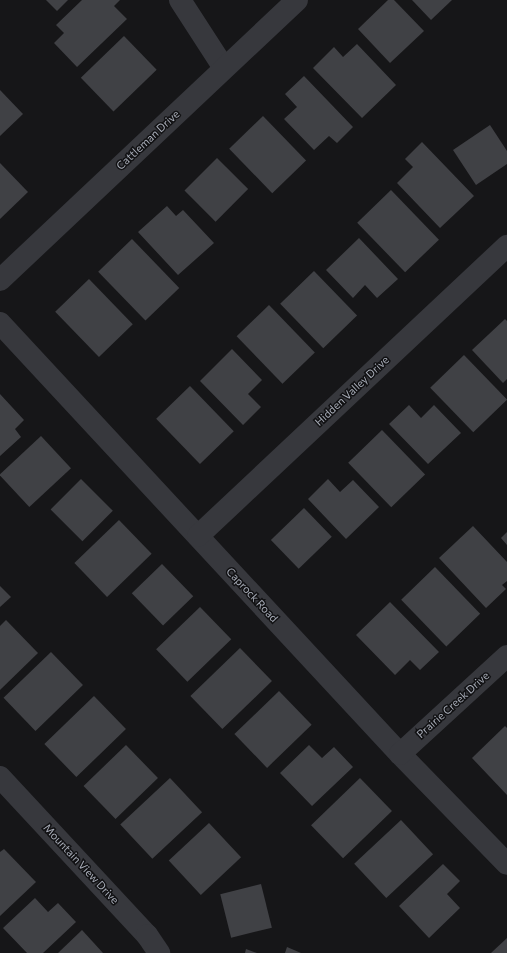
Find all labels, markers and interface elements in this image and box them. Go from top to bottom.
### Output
street label: Cattleman Drive [114,107,182,173]
street label: Hidden Valley Drive [312,353,392,429]
street label: Caprock Road [223,565,281,625]
street label: Prairie Creek Drive [414,669,492,741]
street label: Mountain View Drive [41,821,121,907]

